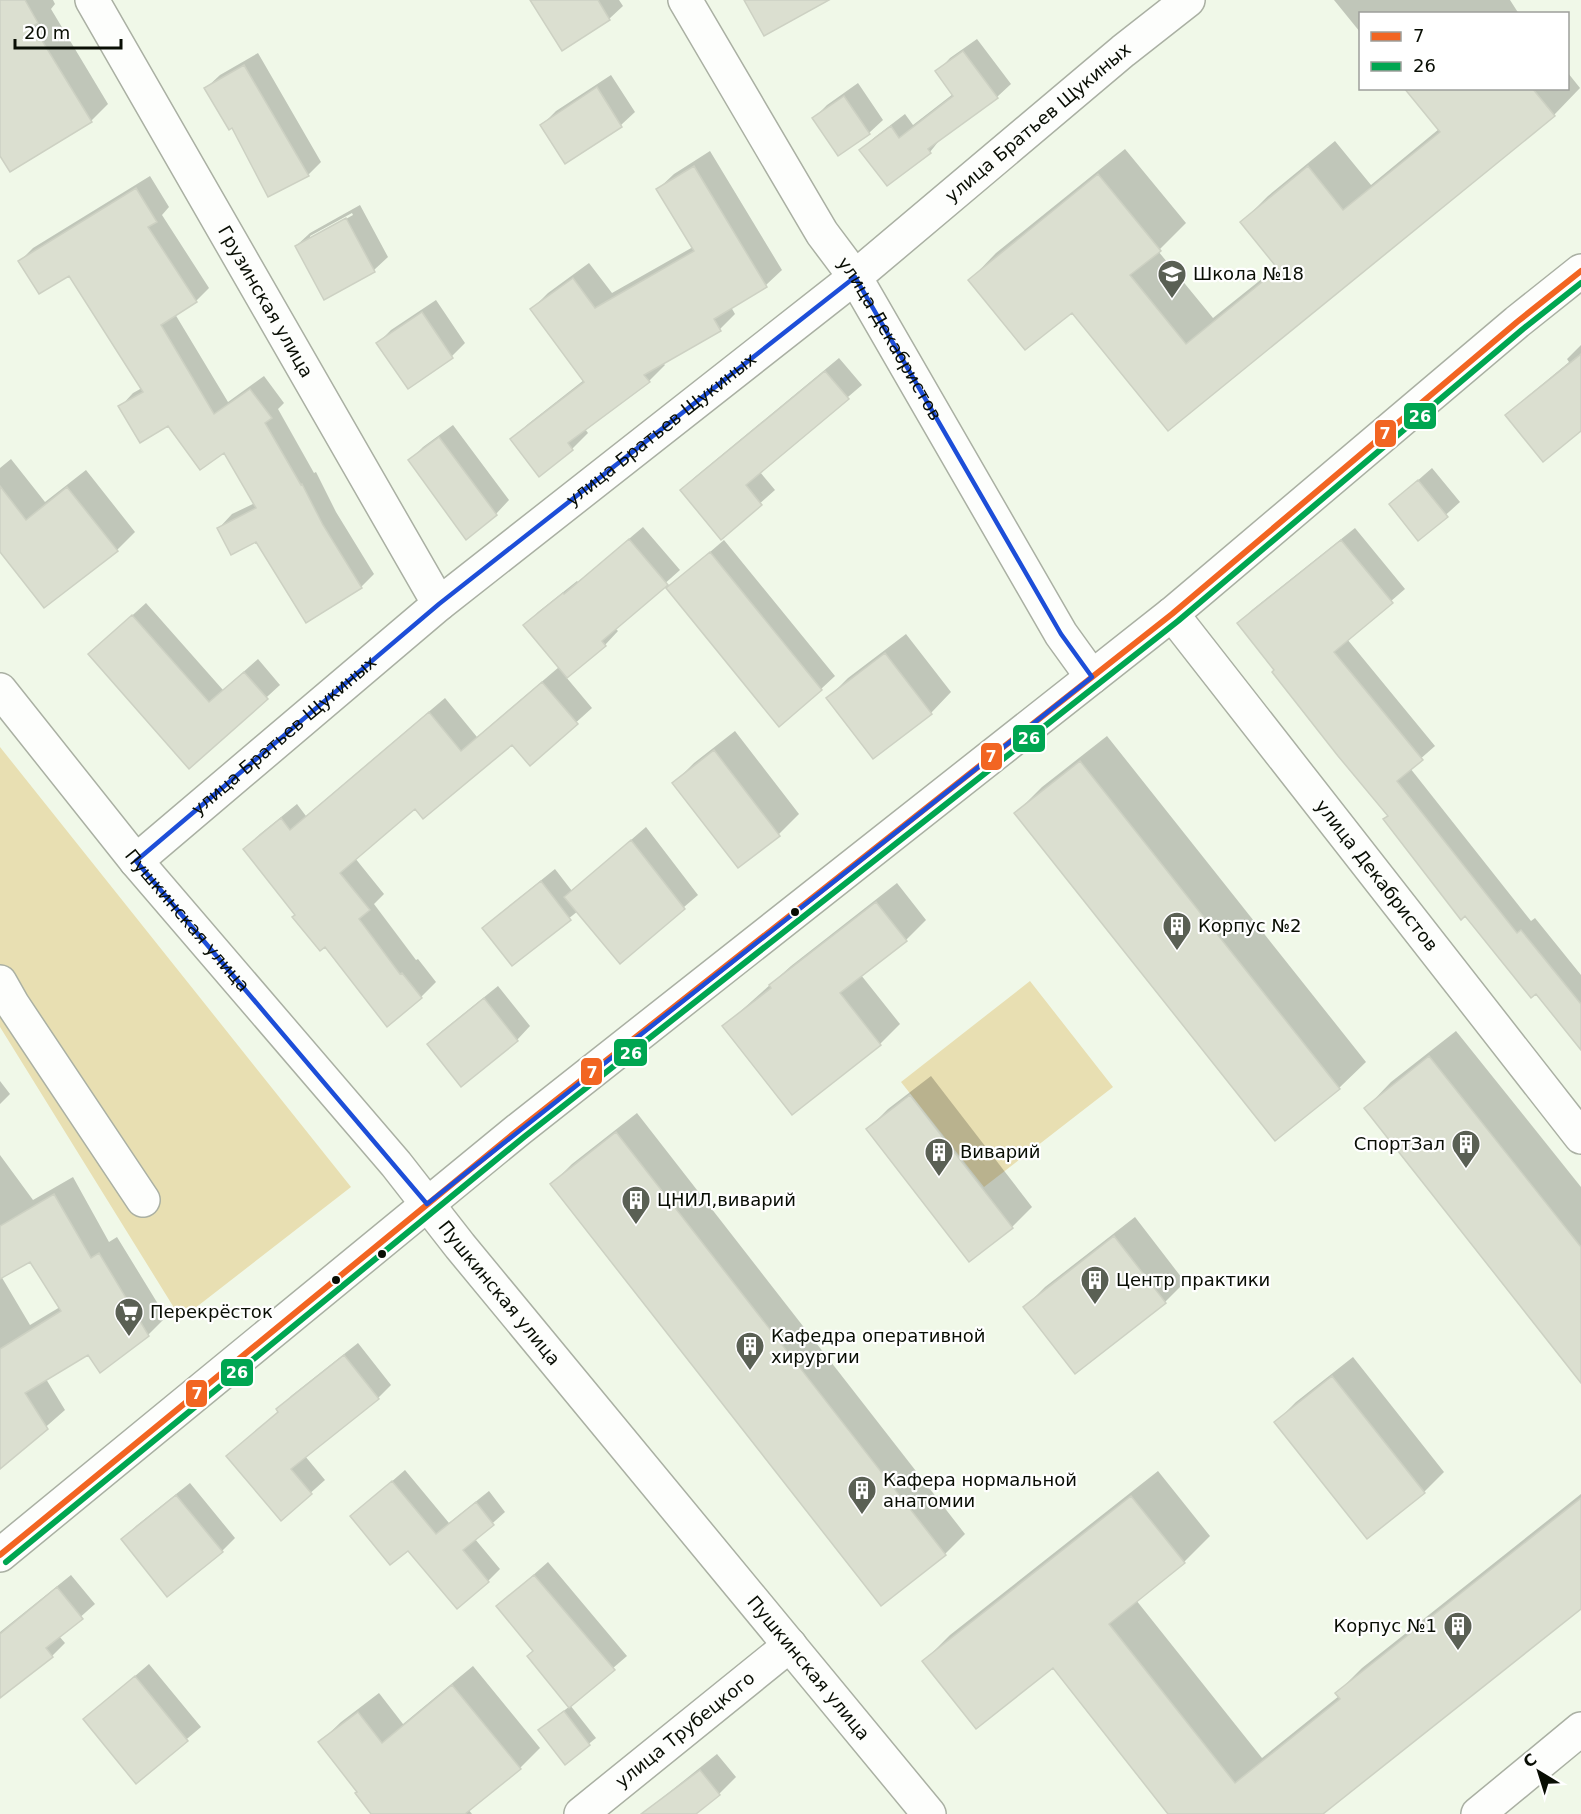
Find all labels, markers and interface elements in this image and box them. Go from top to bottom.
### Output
scale bar [15,12,122,50]
legend [1359,12,1569,90]
text: 20 m [24,22,70,43]
text: 7 [1413,25,1424,46]
street label: улица Братьев Щукиных [941,38,1135,206]
text: 26 [1413,55,1436,76]
street label: Грузинская улица [214,222,318,381]
street label: улица Декабристов [834,252,946,424]
school or university icon: Школа №18 [1156,258,1188,300]
place label: Школа №18 [1193,263,1304,284]
street label: улица Братьев Щукиных [562,348,760,510]
line badge: 26 [1403,402,1437,430]
text: 26 [1409,407,1431,426]
line badge: 7 [1374,419,1397,448]
text: 7 [1379,424,1391,443]
street label: улица Братьев Щукиных [187,651,381,819]
line badge: 26 [1012,724,1046,753]
text: 26 [1018,729,1040,748]
line badge: 7 [980,742,1003,771]
text: 7 [985,747,997,766]
street label: улица Декабристов [1311,795,1443,955]
street label: Пушкинская улица [121,845,254,996]
unlabelled marker [789,906,801,918]
building icon: Корпус №2 [1161,910,1193,952]
place label: Корпус №2 [1198,915,1301,936]
line badge: 26 [613,1038,648,1067]
text: 26 [620,1044,642,1063]
line badge: 7 [580,1057,603,1086]
text: 7 [586,1063,598,1082]
building icon: СпортЗал [1450,1128,1482,1170]
place label: СпортЗал [1354,1133,1445,1154]
building icon: Виварий [923,1136,955,1178]
place label: Виварий [960,1141,1041,1162]
building icon: ЦНИЛ,виварий [620,1184,652,1226]
place label: ЦНИЛ,виварий [657,1189,796,1210]
street label: Пушкинская улица [434,1216,565,1369]
unlabelled marker [376,1248,388,1260]
building icon: Центр практики [1079,1264,1111,1306]
place label: Центр практики [1116,1269,1270,1290]
unlabelled marker [330,1274,342,1286]
supermarket icon: Перекрёсток [113,1296,145,1338]
place label: Перекрёсток [150,1301,273,1322]
place label: Кафедра оперативной хирургии [771,1325,985,1367]
building icon: Кафедра оперативной хирургии [734,1330,766,1372]
line badge: 26 [220,1358,254,1387]
text: 26 [226,1363,248,1382]
line badge: 7 [185,1379,208,1408]
text: 7 [191,1384,203,1403]
place label: Кафера нормальной анатомии [883,1469,1077,1511]
building icon: Кафера нормальной анатомии [846,1474,878,1516]
street label: Пушкинская улица [743,1591,874,1744]
building icon: Корпус №1 [1442,1610,1474,1652]
place label: Корпус №1 [1334,1615,1437,1636]
street label: улица Трубецкого [611,1667,759,1792]
north arrow [1509,1742,1569,1802]
text: С [1520,1749,1541,1772]

